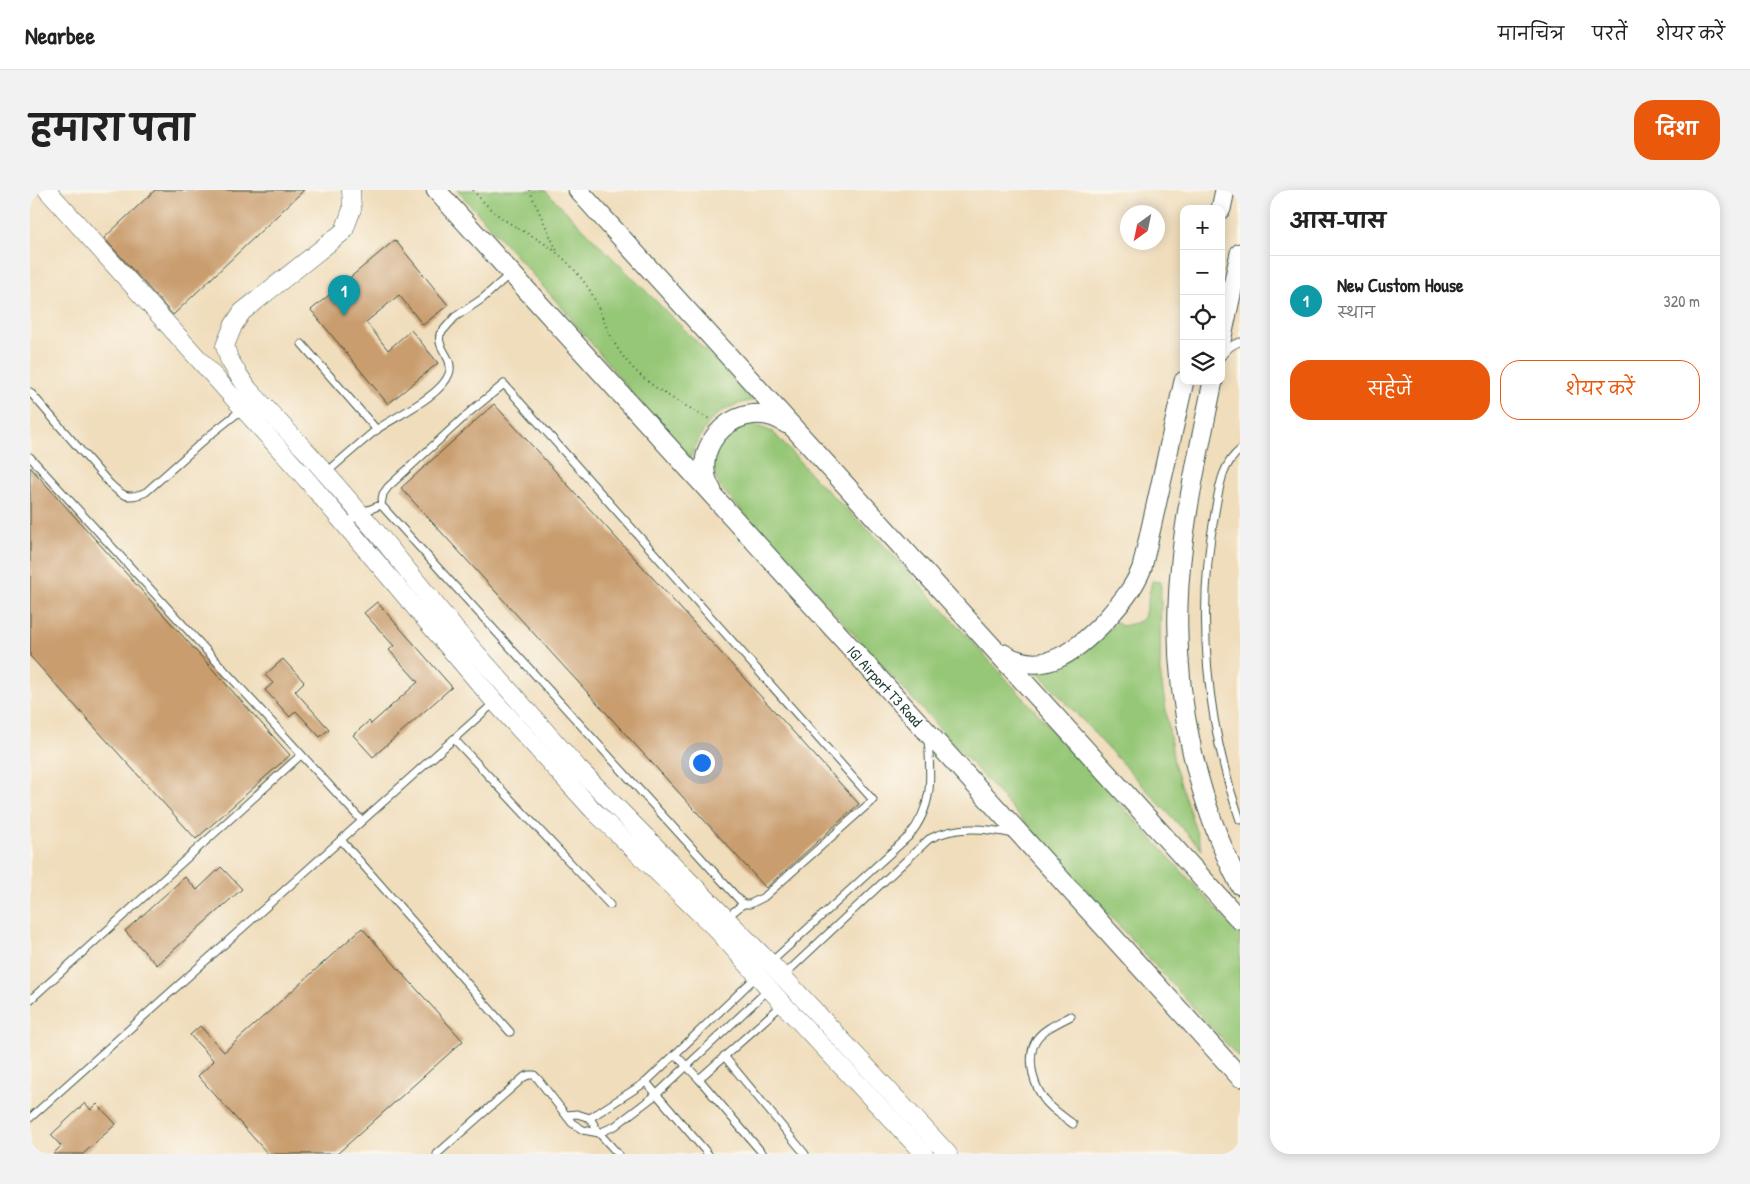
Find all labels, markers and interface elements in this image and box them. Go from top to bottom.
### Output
text: Nearbee [25,19,95,51]
text: मानचित्र [1498,21,1564,46]
text: परतें [1592,21,1627,46]
text: शेयर करें [1655,21,1725,46]
button: दिशा [1634,100,1720,160]
text: हमारा पता [30,104,194,151]
north arrow [1120,205,1165,250]
map controls [1180,205,1225,385]
button: + [1180,205,1225,250]
text: आस-पास [1290,206,1386,235]
button: − [1180,250,1225,295]
text: New Custom House [1337,272,1464,298]
pin: 1 [328,275,360,316]
text: 1 [1303,290,1309,312]
text: 320 m [1664,290,1700,312]
button: locate [1180,295,1225,340]
text: स्थान [1337,301,1375,323]
button: layers [1180,340,1225,385]
button: सहेजें [1290,360,1490,420]
button: शेयर करें [1500,360,1700,420]
street label: IGI Airport T3 Road [843,641,928,731]
your location [689,750,715,776]

